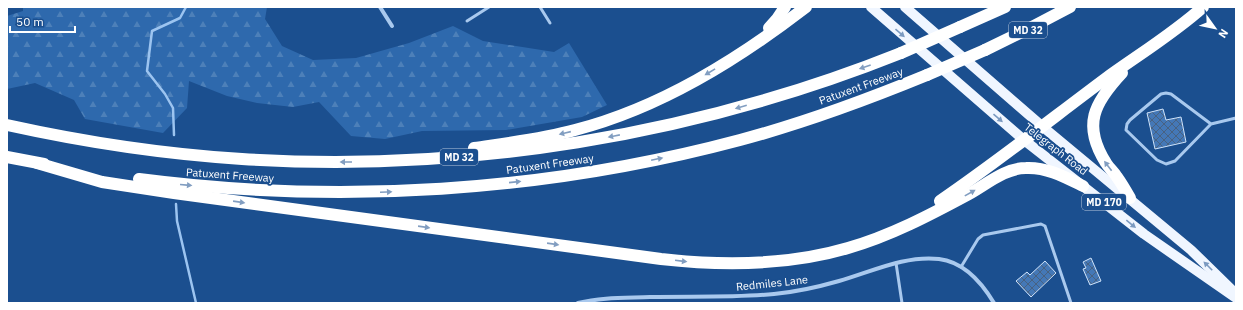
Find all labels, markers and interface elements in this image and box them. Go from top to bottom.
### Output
scale bar [10,8,75,34]
north arrow [1195,8,1235,48]
text: 50 m [16,14,44,29]
road number: MD 32 [1009,22,1047,38]
text: N [1215,26,1231,41]
one-way arrow [895,28,905,37]
street label: Patuxent Freeway [817,64,905,108]
one-way arrow [858,65,870,71]
one-way arrow [704,69,716,76]
one-way arrow [735,104,747,110]
one-way arrow [993,113,1003,122]
street label: Telegraph Road [1021,120,1091,178]
one-way arrow [558,130,571,136]
one-way arrow [608,134,620,140]
road number: MD 32 [440,149,478,165]
street label: Patuxent Freeway [505,151,595,177]
one-way arrow [651,156,663,162]
one-way arrow [339,159,352,165]
one-way arrow [1104,161,1112,172]
street label: Patuxent Freeway [185,165,275,185]
one-way arrow [509,179,521,185]
one-way arrow [180,181,192,188]
one-way arrow [380,189,393,195]
one-way arrow [964,189,976,196]
road number: MD 170 [1082,194,1126,210]
one-way arrow [233,199,245,205]
one-way arrow [1126,220,1137,229]
one-way arrow [418,224,430,230]
one-way arrow [546,241,559,247]
one-way arrow [675,258,687,264]
one-way arrow [1203,262,1213,271]
street label: Redmiles Lane [735,272,809,294]

